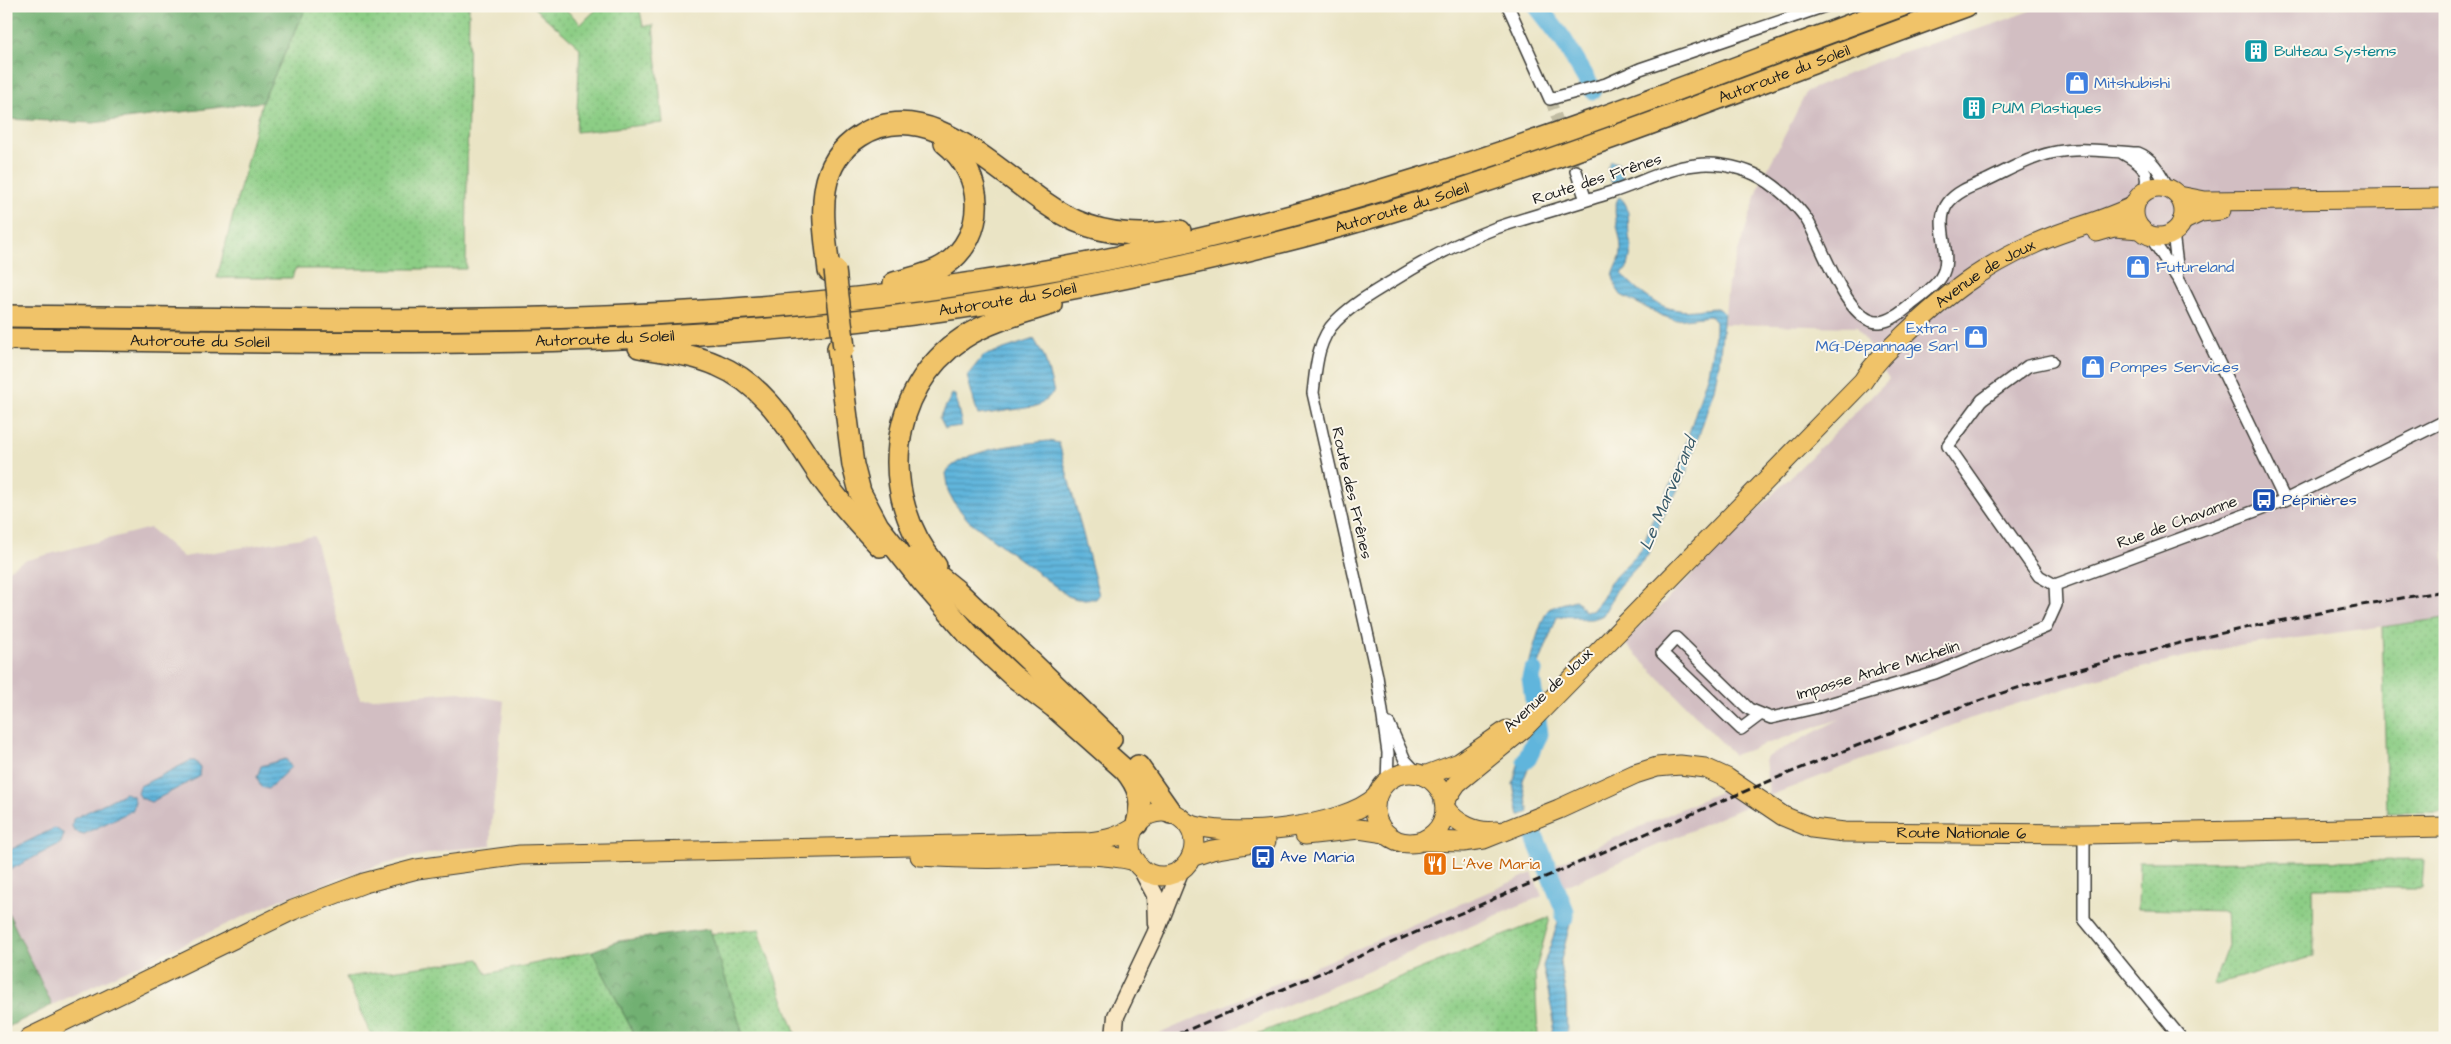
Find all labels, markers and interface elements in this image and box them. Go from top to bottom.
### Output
building icon: Bulteau Systems [2243,38,2269,64]
street label: Autoroute du Soleil [1715,39,1853,109]
place label: Bulteau Systems [2274,40,2397,63]
shop icon: Mitshubishi [2064,70,2090,96]
place label: Mitshubishi [2094,72,2171,94]
building icon: PUM Plastiques [1961,95,1987,121]
place label: PUM Plastiques [1992,97,2102,119]
street label: Route des Frênes [1530,148,1664,210]
street label: Autoroute du Soleil [1332,176,1472,238]
street label: Avenue de Joux [1930,234,2039,313]
shop icon: Futureland [2125,254,2151,280]
place label: Futureland [2156,256,2234,278]
street label: Autoroute du Soleil [937,277,1078,322]
place label: Extra - MG-Dépannage Sarl [1815,317,1958,358]
shop icon: Extra - MG-Dépannage Sarl [1963,324,1989,350]
street label: Autoroute du Soleil [535,325,675,352]
street label: Autoroute du Soleil [130,329,270,353]
shop icon: Pompes Services [2080,354,2106,380]
place label: Pompes Services [2110,356,2239,378]
street label: Route des Frênes [1326,425,1378,561]
water label: Le Marverand [1633,431,1704,554]
bus stop icon: Pépinières [2251,487,2277,513]
place label: Pépinières [2282,489,2357,511]
street label: Rue de Chavanne [2114,490,2240,554]
street label: Impasse Andre Michelin [1794,635,1962,705]
street label: Avenue de Joux [1499,642,1598,737]
street label: Route Nationale 6 [1896,821,2027,845]
bus stop icon: Ave Maria [1250,844,1276,870]
place label: Ave Maria [1280,846,1354,868]
restaurant icon: L'Ave Maria [1422,851,1448,877]
place label: L'Ave Maria [1452,853,1540,875]

